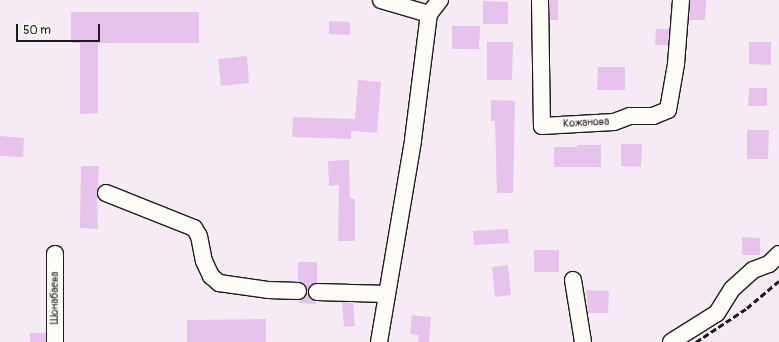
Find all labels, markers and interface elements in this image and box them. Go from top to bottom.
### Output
scale bar [18,16,102,42]
text: 50 m [23,23,51,38]
street label: Кожанова [563,115,609,131]
street label: Шонабаева [48,272,62,324]

